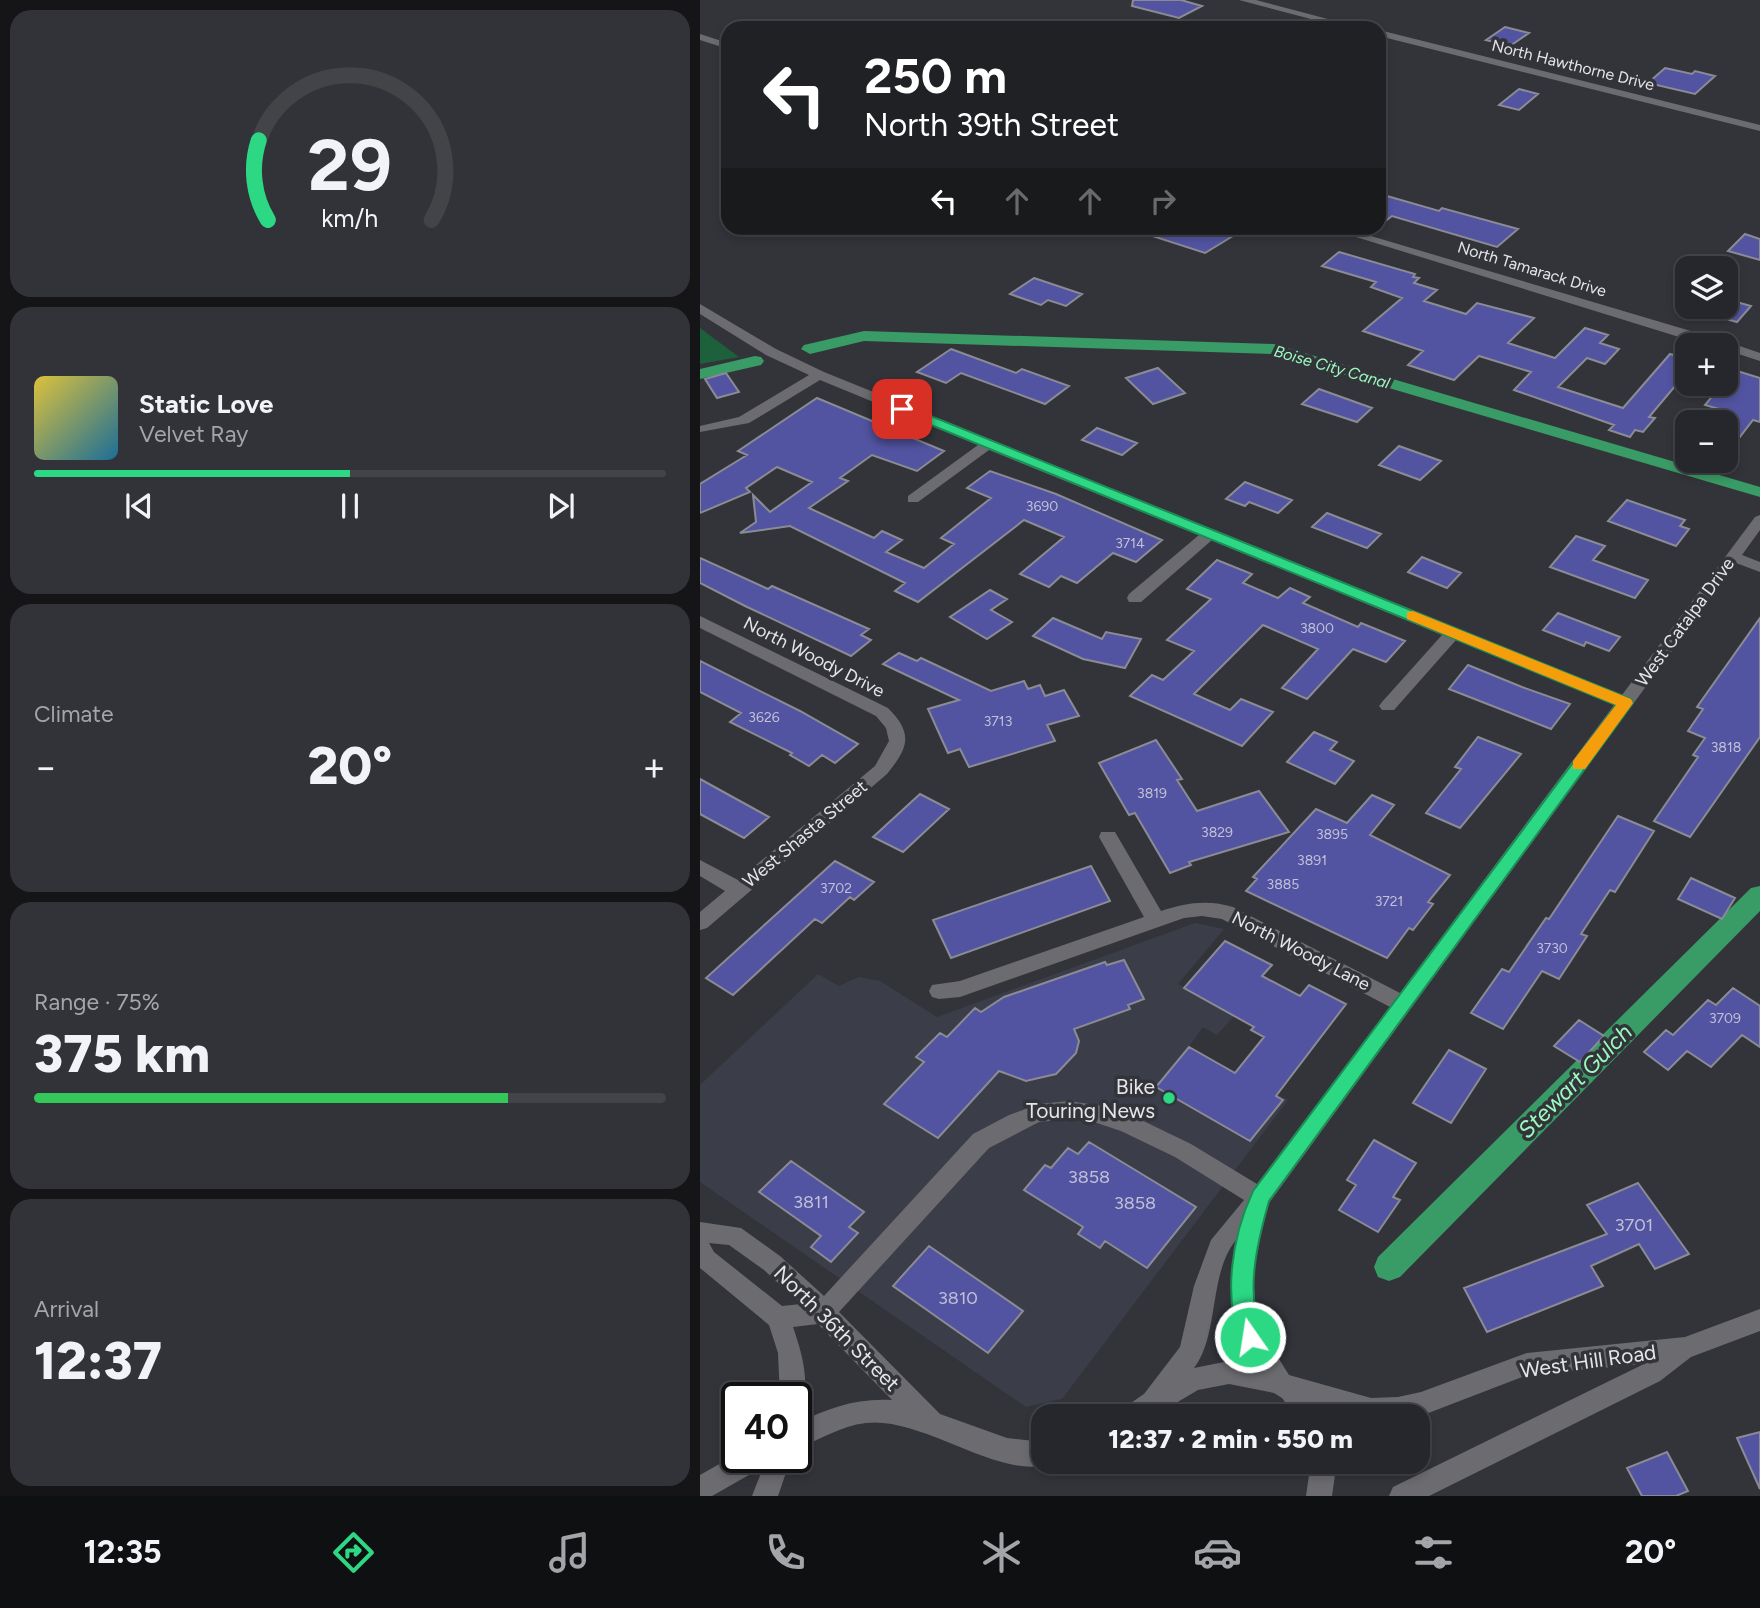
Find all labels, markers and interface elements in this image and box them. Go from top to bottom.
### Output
street label: North Hawthorne Drive [1490,36,1657,94]
text: 250 m [864,46,1007,105]
icon: left [749,49,840,140]
text: North 39th Street [864,106,1119,144]
text: 29 [308,121,392,208]
icon: left [925,182,963,220]
icon: ahead [998,182,1036,220]
icon: ahead [1071,182,1109,220]
icon: right [1144,182,1182,220]
text: km/h [321,202,379,232]
street label: North Tamarack Drive [1455,237,1609,301]
map controls [1675,256,1738,473]
button: layers [1675,256,1738,319]
button: + [1675,333,1738,396]
water label: Boise City Canal [1272,341,1393,393]
pin [872,379,932,439]
text: Static Love [139,388,273,420]
icon: arrive [883,390,921,428]
button: − [1675,410,1738,473]
text: Velvet Ray [139,420,248,448]
icon: previous [120,487,158,525]
icon: pause [331,487,369,525]
icon: next [542,487,580,525]
house number: 3690 [1026,498,1058,515]
house number: 3714 [1115,535,1145,552]
street label: West Catalpa Drive [1631,553,1739,691]
street label: North Woody Drive [740,612,888,702]
house number: 3800 [1300,620,1334,637]
text: Climate [34,700,113,728]
house number: 3626 [748,709,780,726]
house number: 3713 [984,713,1012,730]
text: 20° [308,735,392,797]
house number: 3818 [1711,739,1741,756]
text: − [34,744,58,790]
text: + [642,744,666,790]
street label: West Shasta Street [738,775,872,892]
house number: 3819 [1137,785,1167,802]
house number: 3829 [1201,824,1233,841]
house number: 3895 [1316,826,1348,843]
house number: 3891 [1297,852,1327,869]
house number: 3885 [1267,876,1299,893]
house number: 3702 [820,880,852,897]
house number: 3721 [1375,893,1403,910]
street label: North Woody Lane [1228,907,1374,995]
house number: 3730 [1536,940,1568,957]
text: Range · 75% [34,988,160,1016]
house number: 3709 [1709,1010,1741,1027]
water label: Stewart Gulch [1512,1018,1638,1144]
text: 375 km [34,1023,210,1085]
place label: Bike Touring News [1026,1074,1155,1123]
marker: Bike Touring News [1161,1090,1177,1106]
house number: 3858 [1068,1166,1110,1188]
house number: 3811 [793,1191,829,1213]
house number: 3858 [1114,1192,1156,1214]
house number: 3701 [1615,1214,1653,1236]
street label: North 36th Street [769,1260,905,1396]
house number: 3810 [938,1287,978,1309]
text: Arrival [34,1295,99,1323]
position arrow [1213,1300,1287,1374]
text: 12:37 [34,1330,162,1392]
street label: West Hill Road [1518,1339,1658,1383]
speed limit sign: 40 [721,1382,812,1473]
text: 12:37 · 2 min · 550 m [1108,1423,1353,1455]
icon: directions [329,1528,378,1577]
icon: music [545,1528,594,1577]
icon: phone [761,1528,810,1577]
icon: climate [977,1528,1026,1577]
icon: car [1193,1528,1242,1577]
icon: filters [1409,1528,1458,1577]
text: 12:35 [84,1533,162,1571]
text: 20° [1625,1533,1676,1571]

